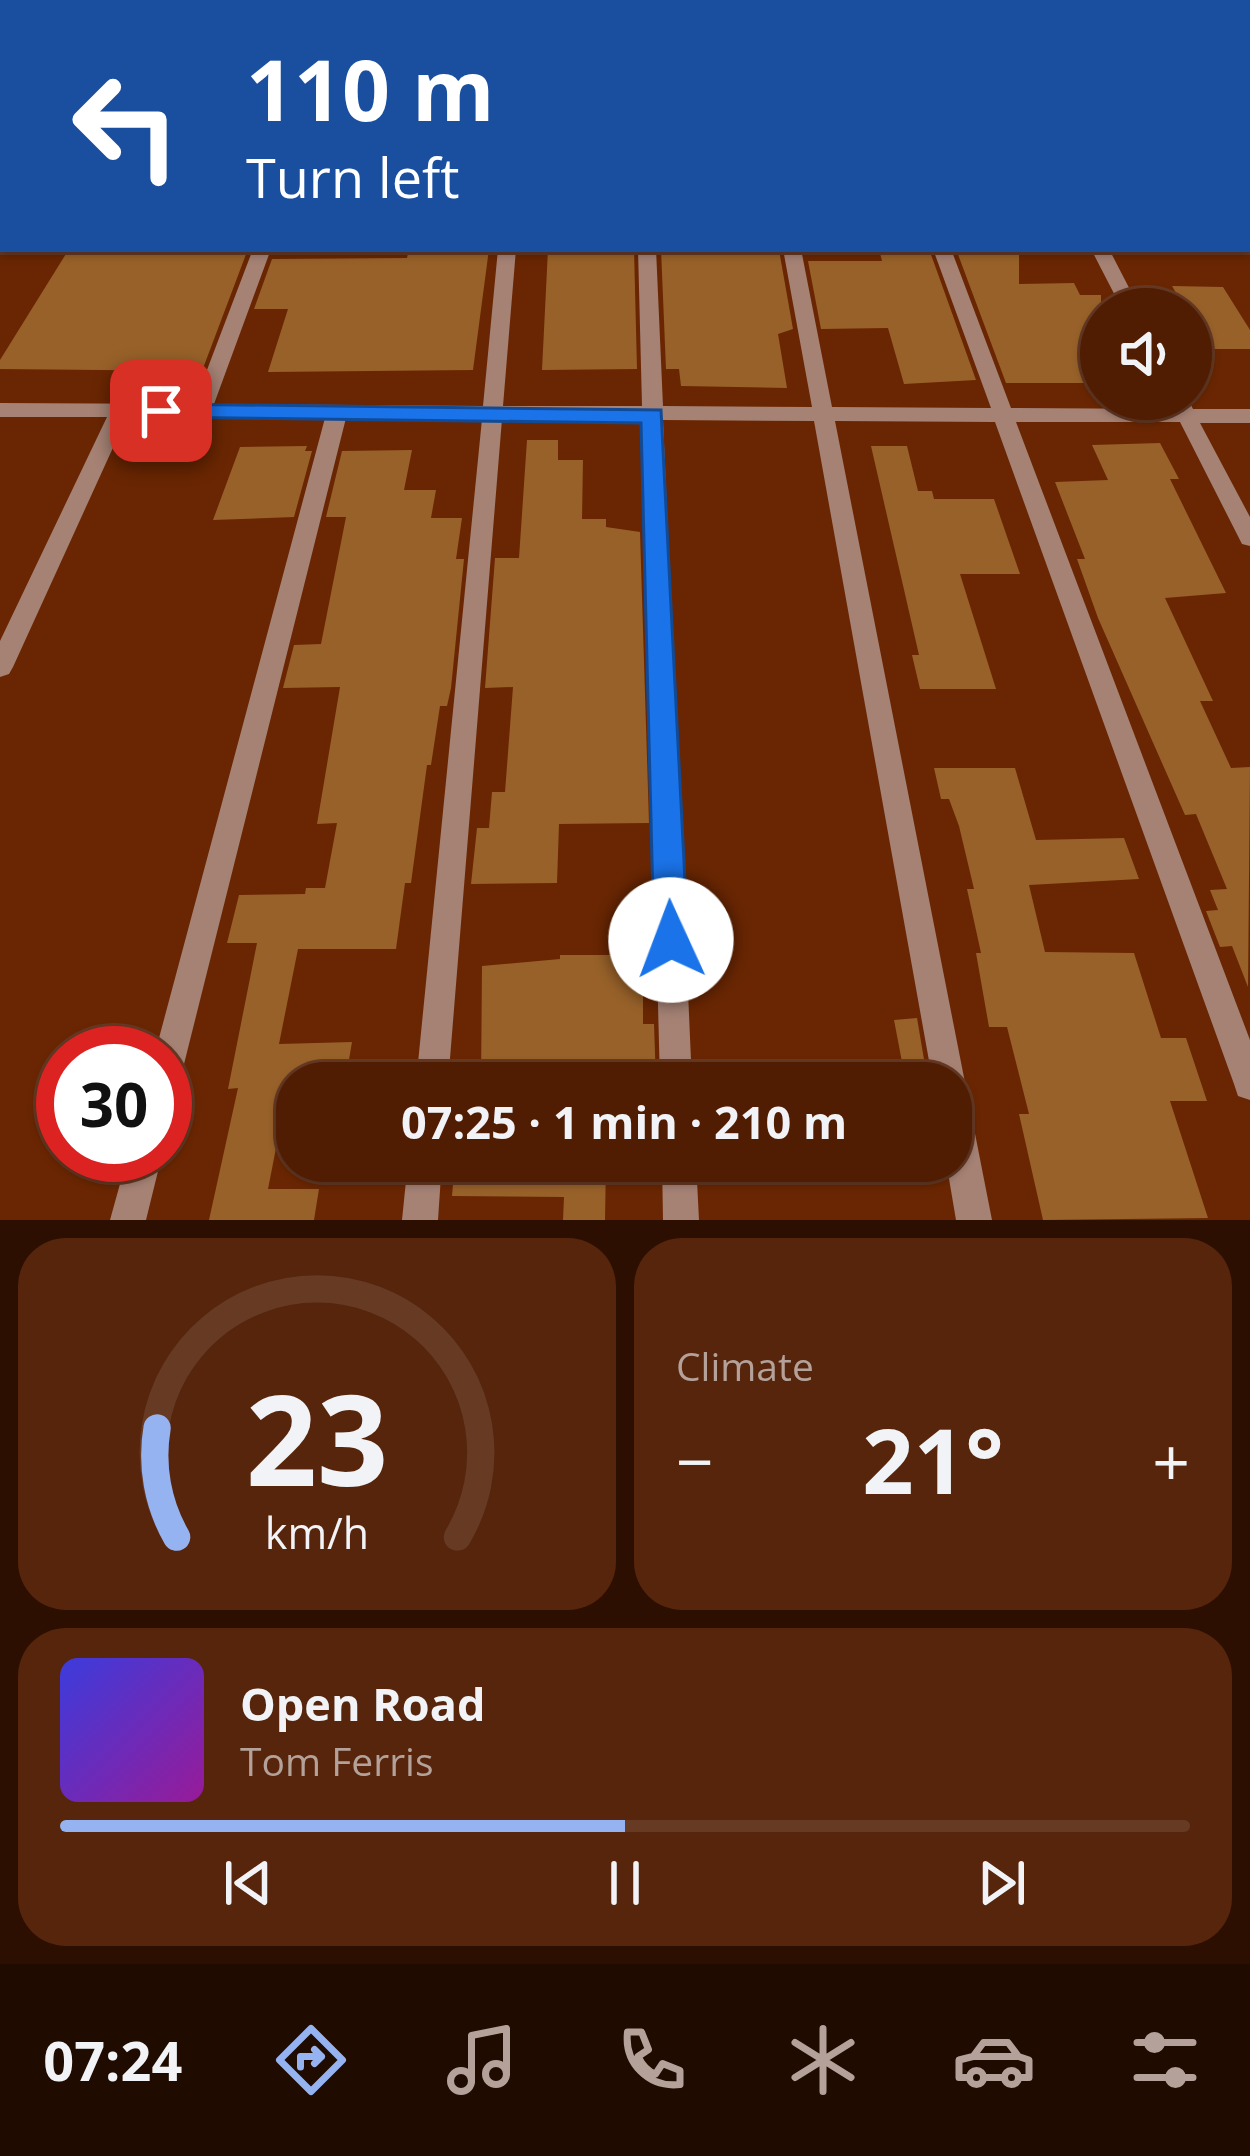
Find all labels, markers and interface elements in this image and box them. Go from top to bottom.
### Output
text: 110 m [246,31,494,146]
icon: left [48,48,204,204]
text: Turn left [246,140,459,214]
map controls [1080,288,1212,420]
button: sound [1080,288,1212,420]
pin [110,360,212,462]
icon: arrive [128,378,194,444]
position arrow [608,877,734,1003]
speed limit sign: 30 [36,1026,192,1182]
text: 07:25 · 1 min · 210 m [401,1091,847,1152]
text: Climate [676,1339,814,1392]
text: 23 [246,1353,388,1523]
text: 21° [862,1398,1004,1520]
text: − [676,1415,714,1505]
text: + [1152,1415,1190,1505]
text: km/h [265,1503,369,1562]
text: Open Road [240,1673,485,1734]
text: Tom Ferris [240,1734,434,1787]
icon: previous [215,1850,281,1916]
icon: pause [592,1850,658,1916]
icon: next [969,1850,1035,1916]
icon: directions [269,2018,353,2102]
icon: music [440,2018,524,2102]
icon: phone [610,2018,694,2102]
icon: climate [781,2018,865,2102]
icon: car [952,2018,1036,2102]
icon: filters [1123,2018,1207,2102]
text: 07:24 [43,2023,182,2097]

